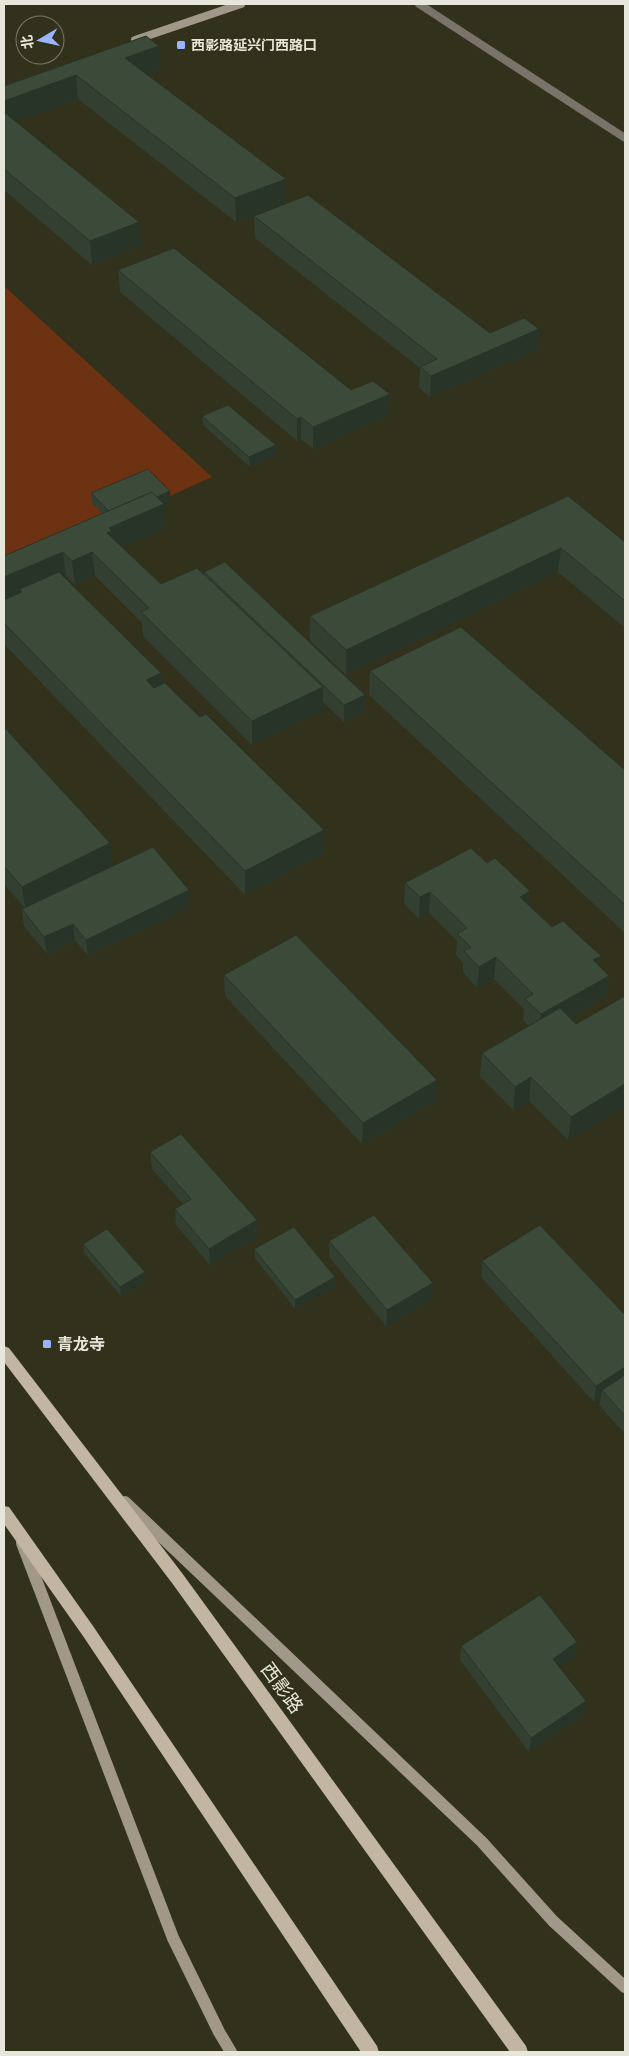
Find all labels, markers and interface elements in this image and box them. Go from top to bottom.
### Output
north arrow [15,15,65,65]
text: 北 [18,34,36,50]
place label: 西影路延兴门西路口 [191,37,317,53]
marker: 西影路延兴门西路口 [175,39,187,51]
place label: 青龙寺 [57,1335,105,1354]
marker: 青龙寺 [41,1338,53,1350]
street label: 西影路 [256,1658,308,1718]

